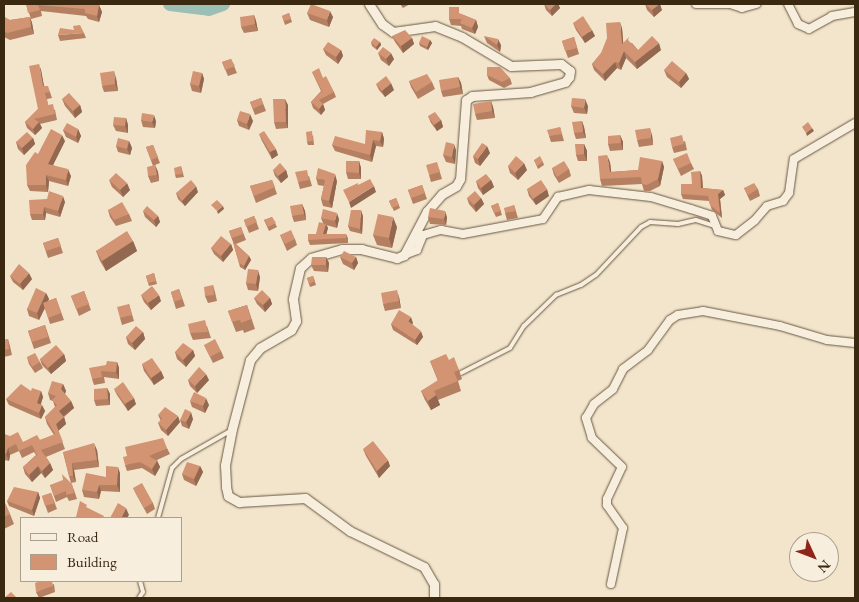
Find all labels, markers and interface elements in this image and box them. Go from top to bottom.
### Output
legend [20,517,182,582]
text: Road [67,527,98,546]
north arrow [789,532,839,582]
text: Building [67,552,117,571]
text: N [814,556,835,577]

